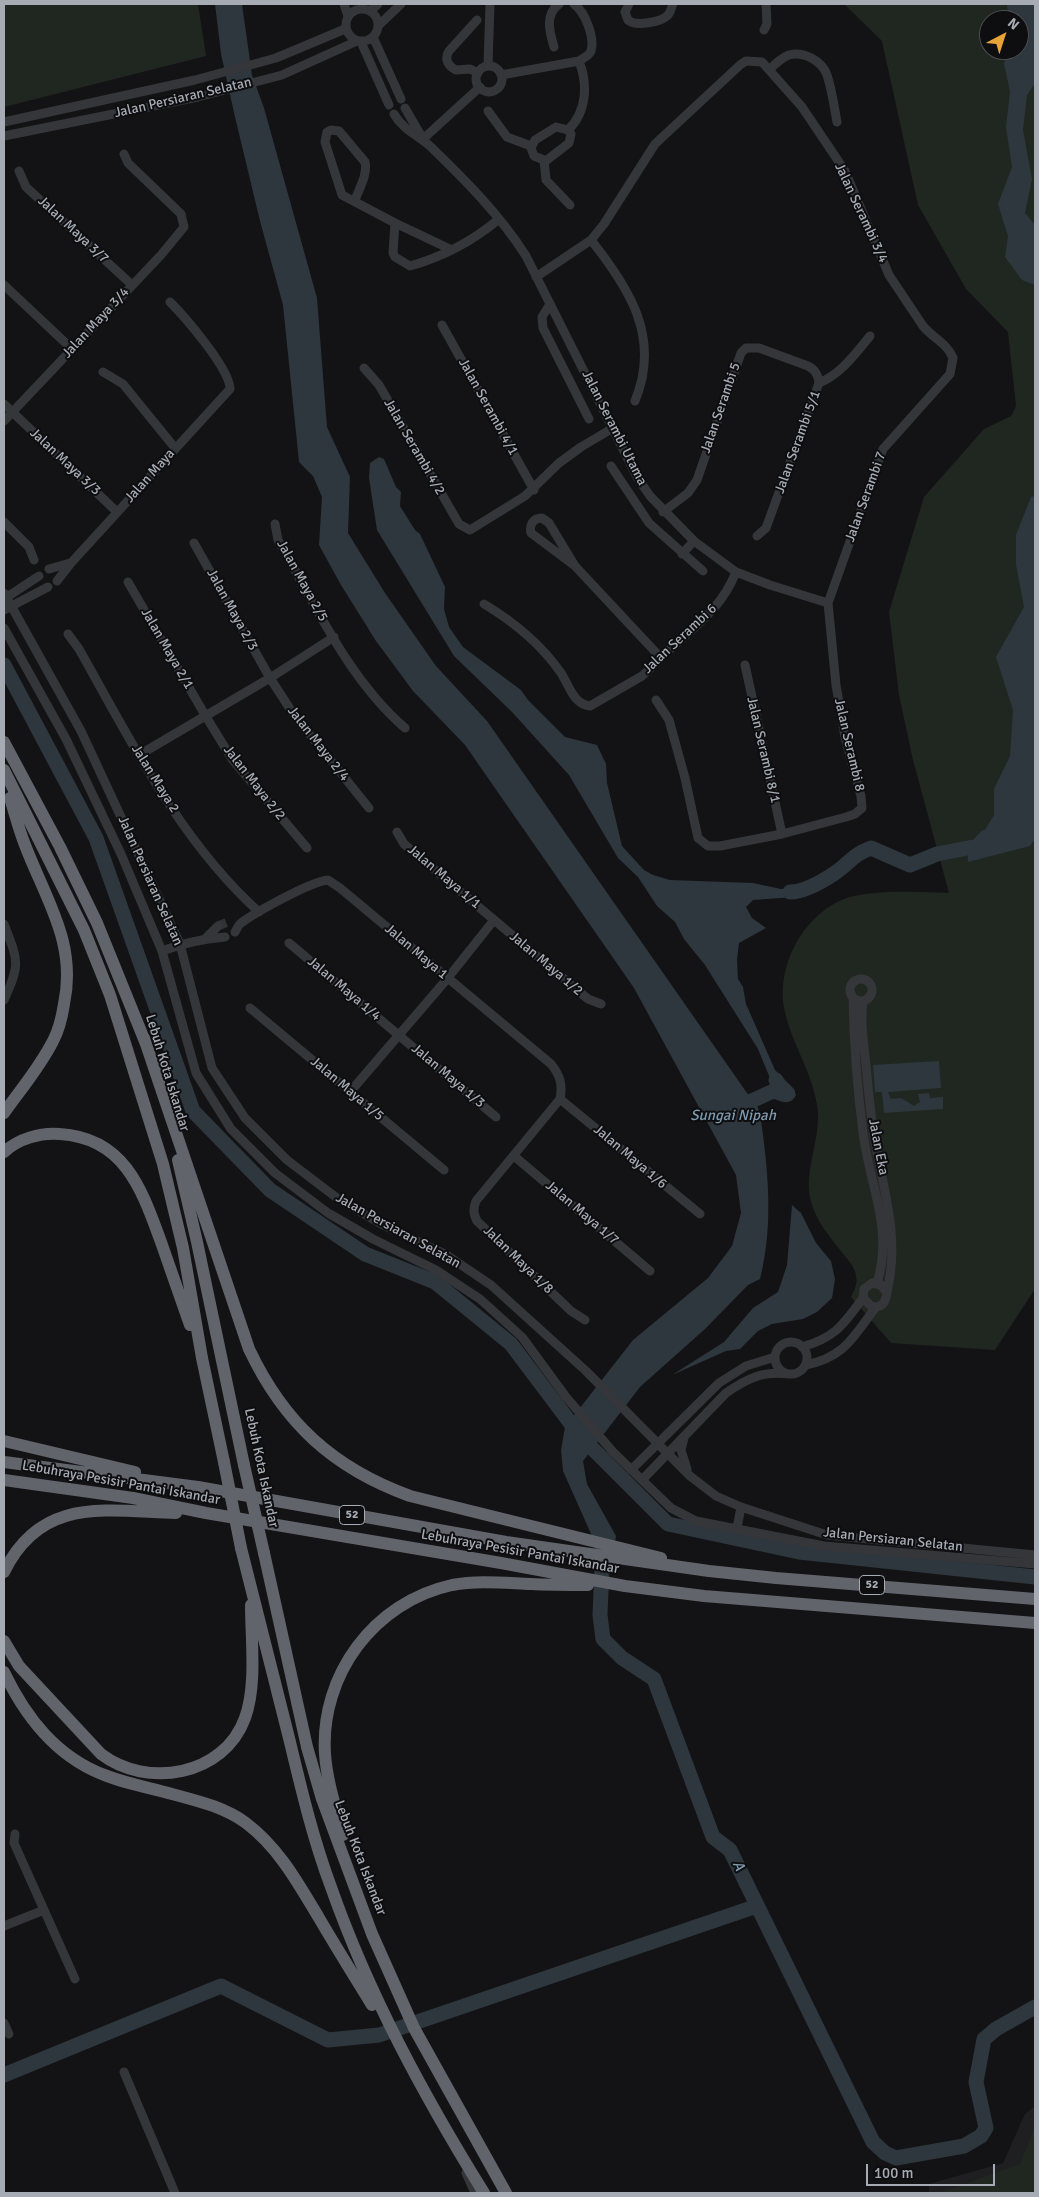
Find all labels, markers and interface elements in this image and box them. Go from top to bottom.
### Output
north arrow [979,10,1029,60]
text: N [1004,14,1023,34]
street label: Jalan Persiaran Selatan [113,74,253,122]
street label: Jalan Serambi 3/4 [830,160,892,266]
street label: Jalan Maya 3/7 [34,193,112,267]
street label: Jalan Maya 3/4 [59,284,133,362]
street label: Jalan Serambi 4/1 [454,356,522,458]
street label: Jalan Serambi 5 [698,360,744,456]
street label: Jalan Serambi Utama [578,368,650,488]
street label: Jalan Serambi 5/1 [772,388,824,496]
street label: Jalan Serambi 4/2 [380,396,448,498]
street label: Jalan Maya 3/3 [26,425,104,499]
street label: Jalan Maya [121,446,179,506]
street label: Jalan Serambi 7 [842,450,890,544]
street label: Jalan Maya 2/5 [273,537,331,625]
street label: Jalan Maya 2/3 [203,566,261,654]
street label: Jalan Serambi 6 [640,601,720,677]
street label: Jalan Maya 2/1 [137,606,197,692]
street label: Jalan Serambi 8/1 [743,695,783,805]
street label: Jalan Serambi 8 [830,697,868,793]
street label: Jalan Maya 2/4 [283,703,353,785]
street label: Jalan Maya 2 [127,742,183,816]
street label: Jalan Maya 2/2 [219,742,289,824]
street label: Jalan Persiaran Selatan [114,814,186,948]
street label: Jalan Maya 1/1 [404,841,484,913]
street label: Jalan Maya 1 [381,921,451,983]
street label: Jalan Maya 1/2 [506,928,586,1000]
street label: Jalan Maya 1/4 [304,953,384,1025]
street label: Lebuh Kota Iskandar [141,1012,193,1134]
street label: Jalan Maya 1/3 [408,1040,488,1112]
street label: Jalan Maya 1/5 [307,1053,387,1125]
water label: Sungai Nipah [690,1107,776,1125]
street label: Jalan Eka [864,1117,892,1177]
street label: Jalan Maya 1/6 [590,1121,670,1193]
street label: Jalan Maya 1/7 [542,1177,622,1249]
street label: Jalan Persiaran Selatan [333,1190,463,1272]
street label: Jalan Maya 1/8 [480,1222,556,1298]
street label: Lebuh Kota Iskandar [240,1407,282,1529]
street label: Lebuhraya Pesisir Pantai Iskandar [21,1457,221,1509]
road number: 52 [340,1506,364,1524]
street label: Jalan Persiaran Selatan [822,1524,964,1556]
street label: Lebuhraya Pesisir Pantai Iskandar [420,1526,620,1578]
road number: 52 [860,1576,884,1594]
street label: Lebuh Kota Iskandar [330,1798,390,1918]
water label: A [728,1858,748,1874]
scale bar [869,2154,998,2186]
text: 100 m [874,2164,914,2182]

